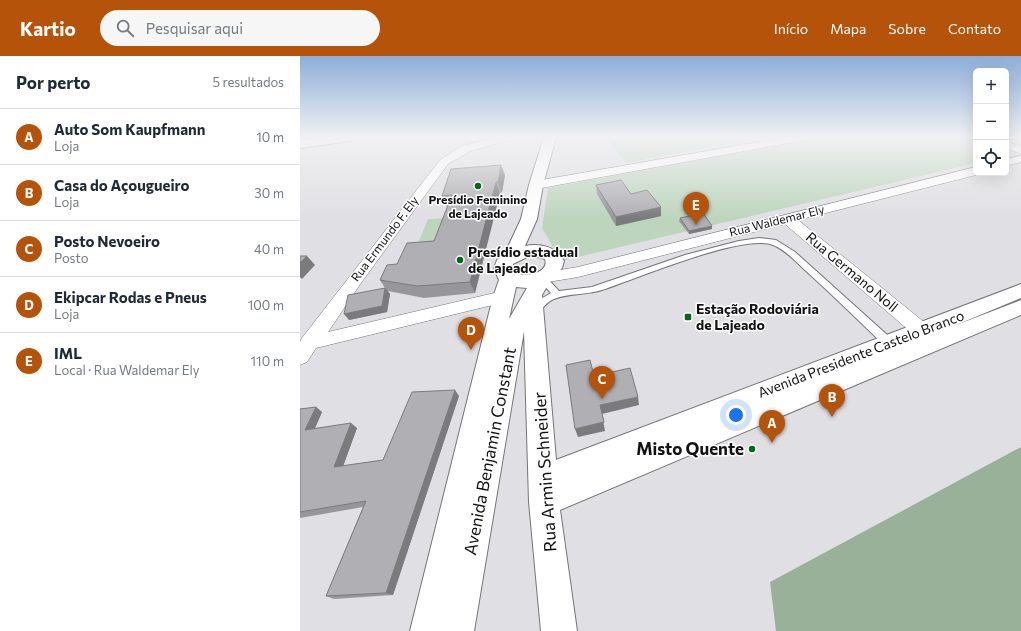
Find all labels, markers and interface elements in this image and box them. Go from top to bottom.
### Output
search box [100,10,380,46]
text: Kartio [20,17,76,40]
icon: search [114,17,136,39]
text: Pesquisar aqui [146,19,243,37]
text: Início [774,20,808,37]
text: Mapa [830,20,866,37]
text: Sobre [888,20,926,37]
text: Contato [948,20,1001,37]
map controls [973,68,1009,176]
button: + [973,68,1009,104]
text: Por perto [16,72,91,93]
text: 5 resultados [213,74,284,90]
button: − [973,104,1009,140]
text: Auto Som Kaupfmann [54,120,205,138]
text: A [24,129,34,145]
text: 10 m [256,129,284,145]
text: Loja [54,138,79,154]
button: locate [973,140,1009,176]
text: Casa do Açougueiro [54,176,190,194]
marker: Presídio Feminino de Lajeado [473,181,483,191]
text: B [25,185,33,201]
text: 30 m [254,185,284,201]
place label: Presídio Feminino de Lajeado [429,192,527,220]
pin: E [683,192,709,225]
street label: Rua Ermundo F. Ely [348,193,421,284]
text: Loja [54,194,79,210]
street label: Rua Waldemar Ely [728,201,826,239]
street label: Rua Germano Noll [803,228,902,315]
text: Posto Nevoeiro [54,232,160,250]
text: C [25,241,33,257]
text: 40 m [254,241,284,257]
place label: Presídio estadual de Lajeado [468,243,578,276]
text: Posto [54,250,88,266]
marker: Presídio estadual de Lajeado [455,255,465,265]
text: Ekipcar Rodas e Pneus [54,288,207,306]
text: D [24,297,34,313]
text: 100 m [248,297,284,313]
place label: Estação Rodoviária de Lajeado [696,300,819,333]
text: Loja [54,306,79,322]
street label: Avenida Presidente Castelo Branco [755,307,967,401]
marker: Estação Rodoviária de Lajeado [683,312,693,322]
pin: D [458,317,484,350]
text: IML [54,344,82,362]
street label: Avenida Benjamin Constant [459,345,520,557]
text: E [25,353,33,369]
text: 110 m [251,353,284,369]
text: Local · Rua Waldemar Ely [54,362,200,378]
pin: C [589,366,615,399]
pin: B [819,384,845,417]
street label: Rua Armin Schneider [528,391,561,553]
your location [726,405,746,425]
pin: A [759,410,785,443]
place label: Misto Quente [636,438,744,459]
marker: Misto Quente [747,444,757,454]

